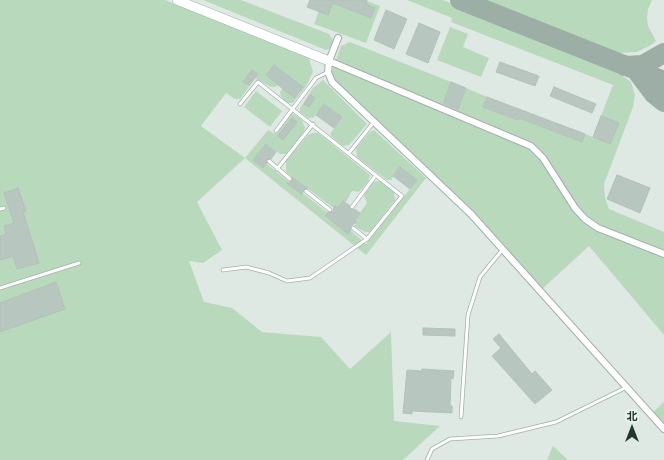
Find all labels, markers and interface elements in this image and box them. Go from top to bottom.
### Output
north arrow [612,408,652,448]
text: 北 [627,409,638,423]

